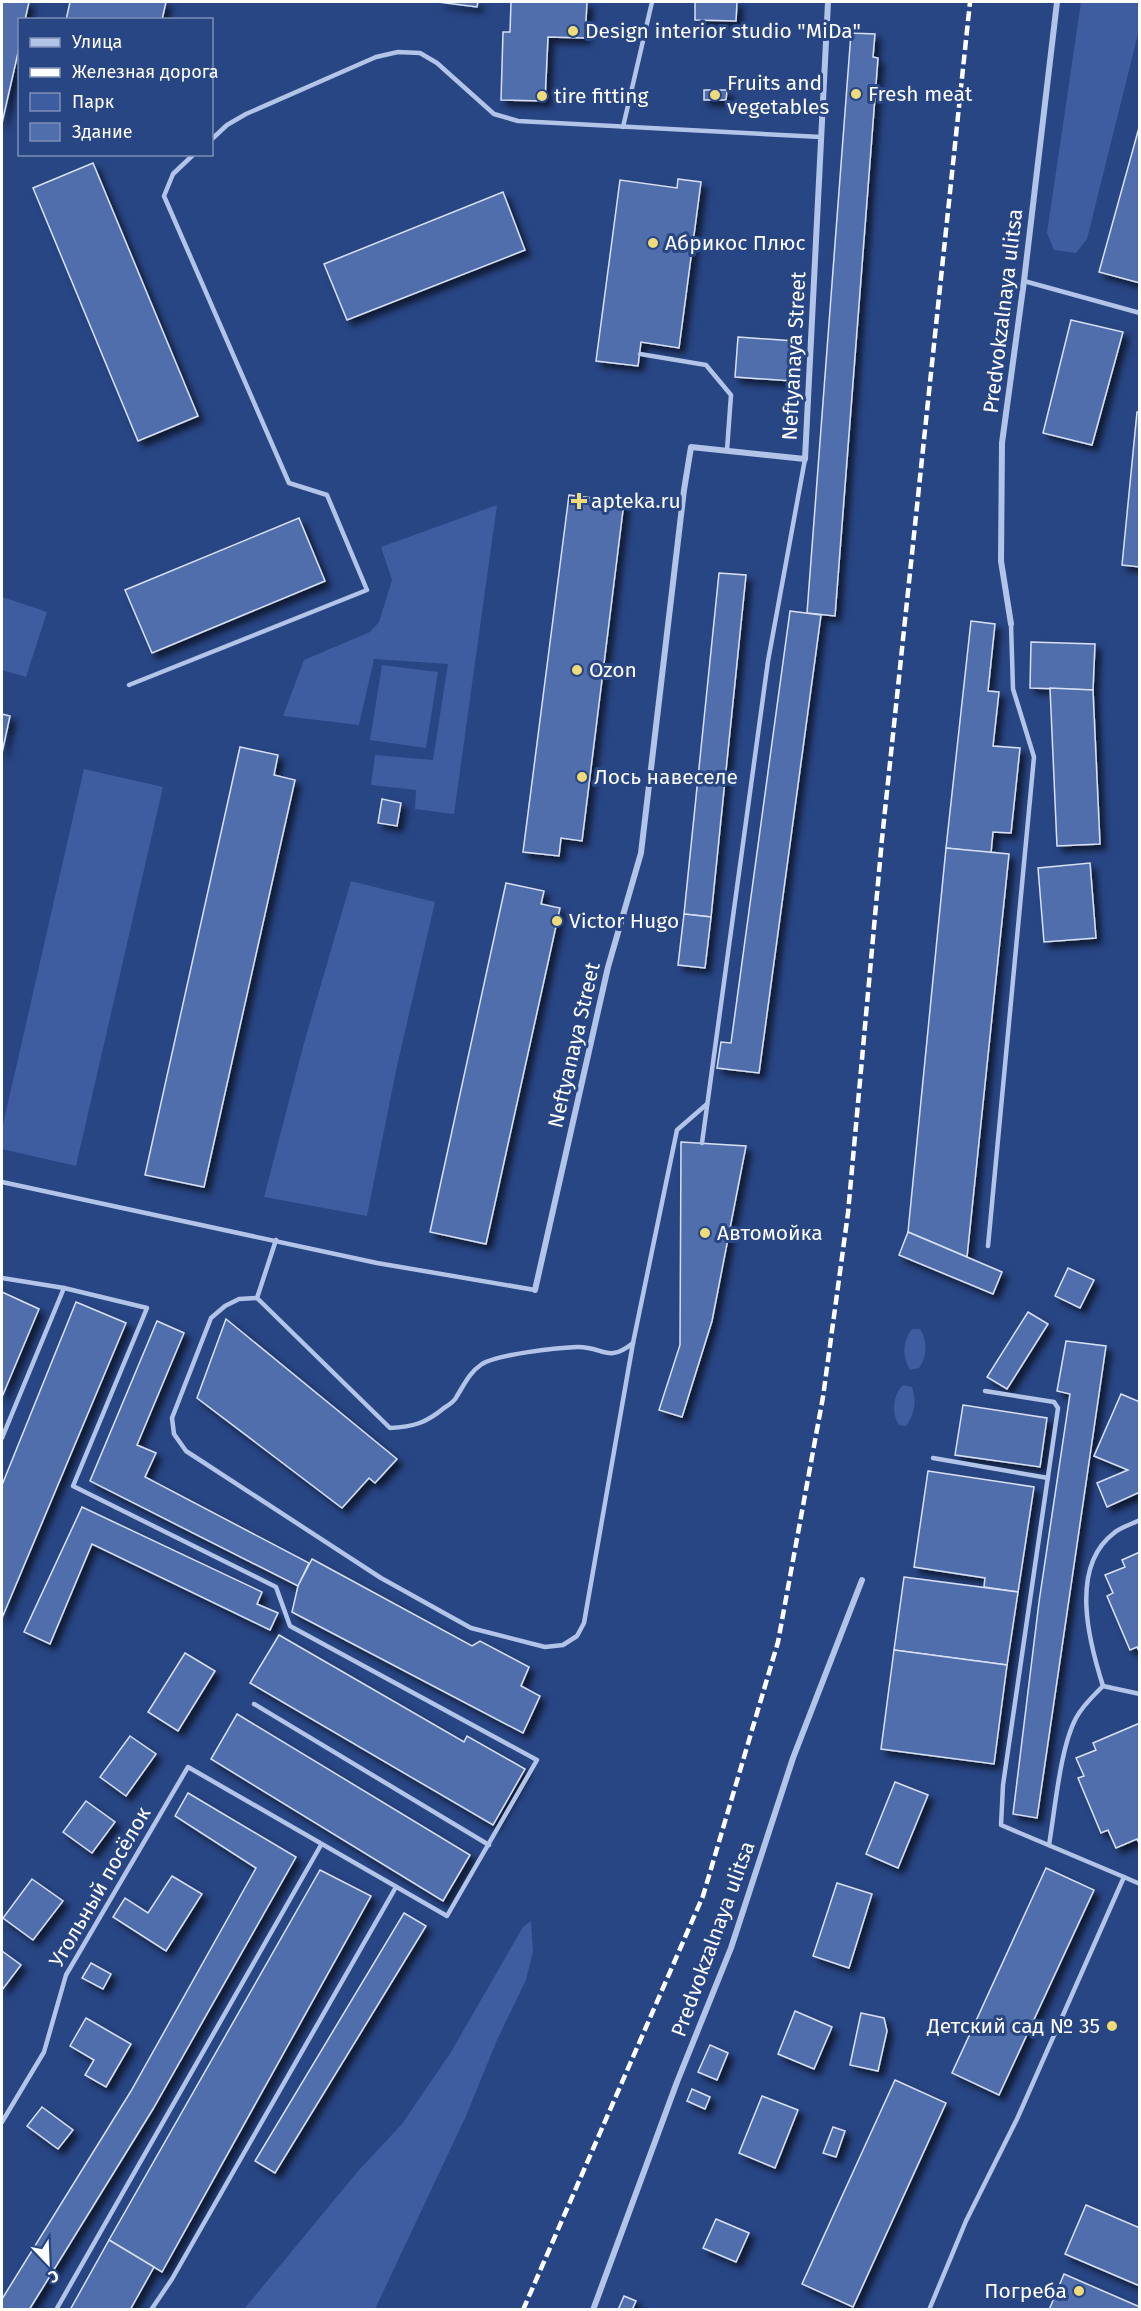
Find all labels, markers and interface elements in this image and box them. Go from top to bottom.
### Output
legend [18,18,213,156]
place label: Design interior studio "MiDa" [585,18,861,44]
marker: Design interior studio "MiDa" [566,24,580,38]
text: Улица [72,31,122,53]
text: Железная дорога [72,61,219,83]
place label: Fruits and vegetables [727,70,830,120]
place label: Fresh meat [868,81,973,107]
place label: tire fitting [554,83,648,109]
marker: Fresh meat [849,87,863,101]
marker: Fruits and vegetables [708,88,722,102]
marker: tire fitting [535,89,549,103]
text: Парк [72,91,115,113]
text: Здание [72,121,133,143]
street label: Predvokzalnaya ulitsa [978,207,1028,415]
place label: Абрикос Плюс [665,230,806,256]
marker: Абрикос Плюс [646,236,660,250]
street label: Neftyanaya Street [777,270,811,441]
place label: apteka.ru [591,488,681,514]
marker: apteka.ru [572,494,586,508]
place label: Ozon [589,657,637,683]
marker: Ozon [570,663,584,677]
place label: Лось навеселе [594,764,738,790]
marker: Лось навеселе [575,770,589,784]
place label: Victor Hugo [569,908,679,934]
marker: Victor Hugo [550,914,564,928]
street label: Neftyanaya Street [542,959,606,1130]
place label: Автомойка [717,1220,823,1246]
marker: Автомойка [698,1226,712,1240]
street label: Угольный посёлок [43,1802,157,1972]
street label: Predvokzalnaya ulitsa [666,1838,760,2040]
place label: Детский сад № 35 [926,2013,1100,2039]
marker: Детский сад № 35 [1105,2019,1119,2033]
north arrow [18,2233,78,2293]
text: С [45,2266,62,2287]
place label: Погреба [984,2278,1067,2304]
marker: Погреба [1072,2284,1086,2298]

